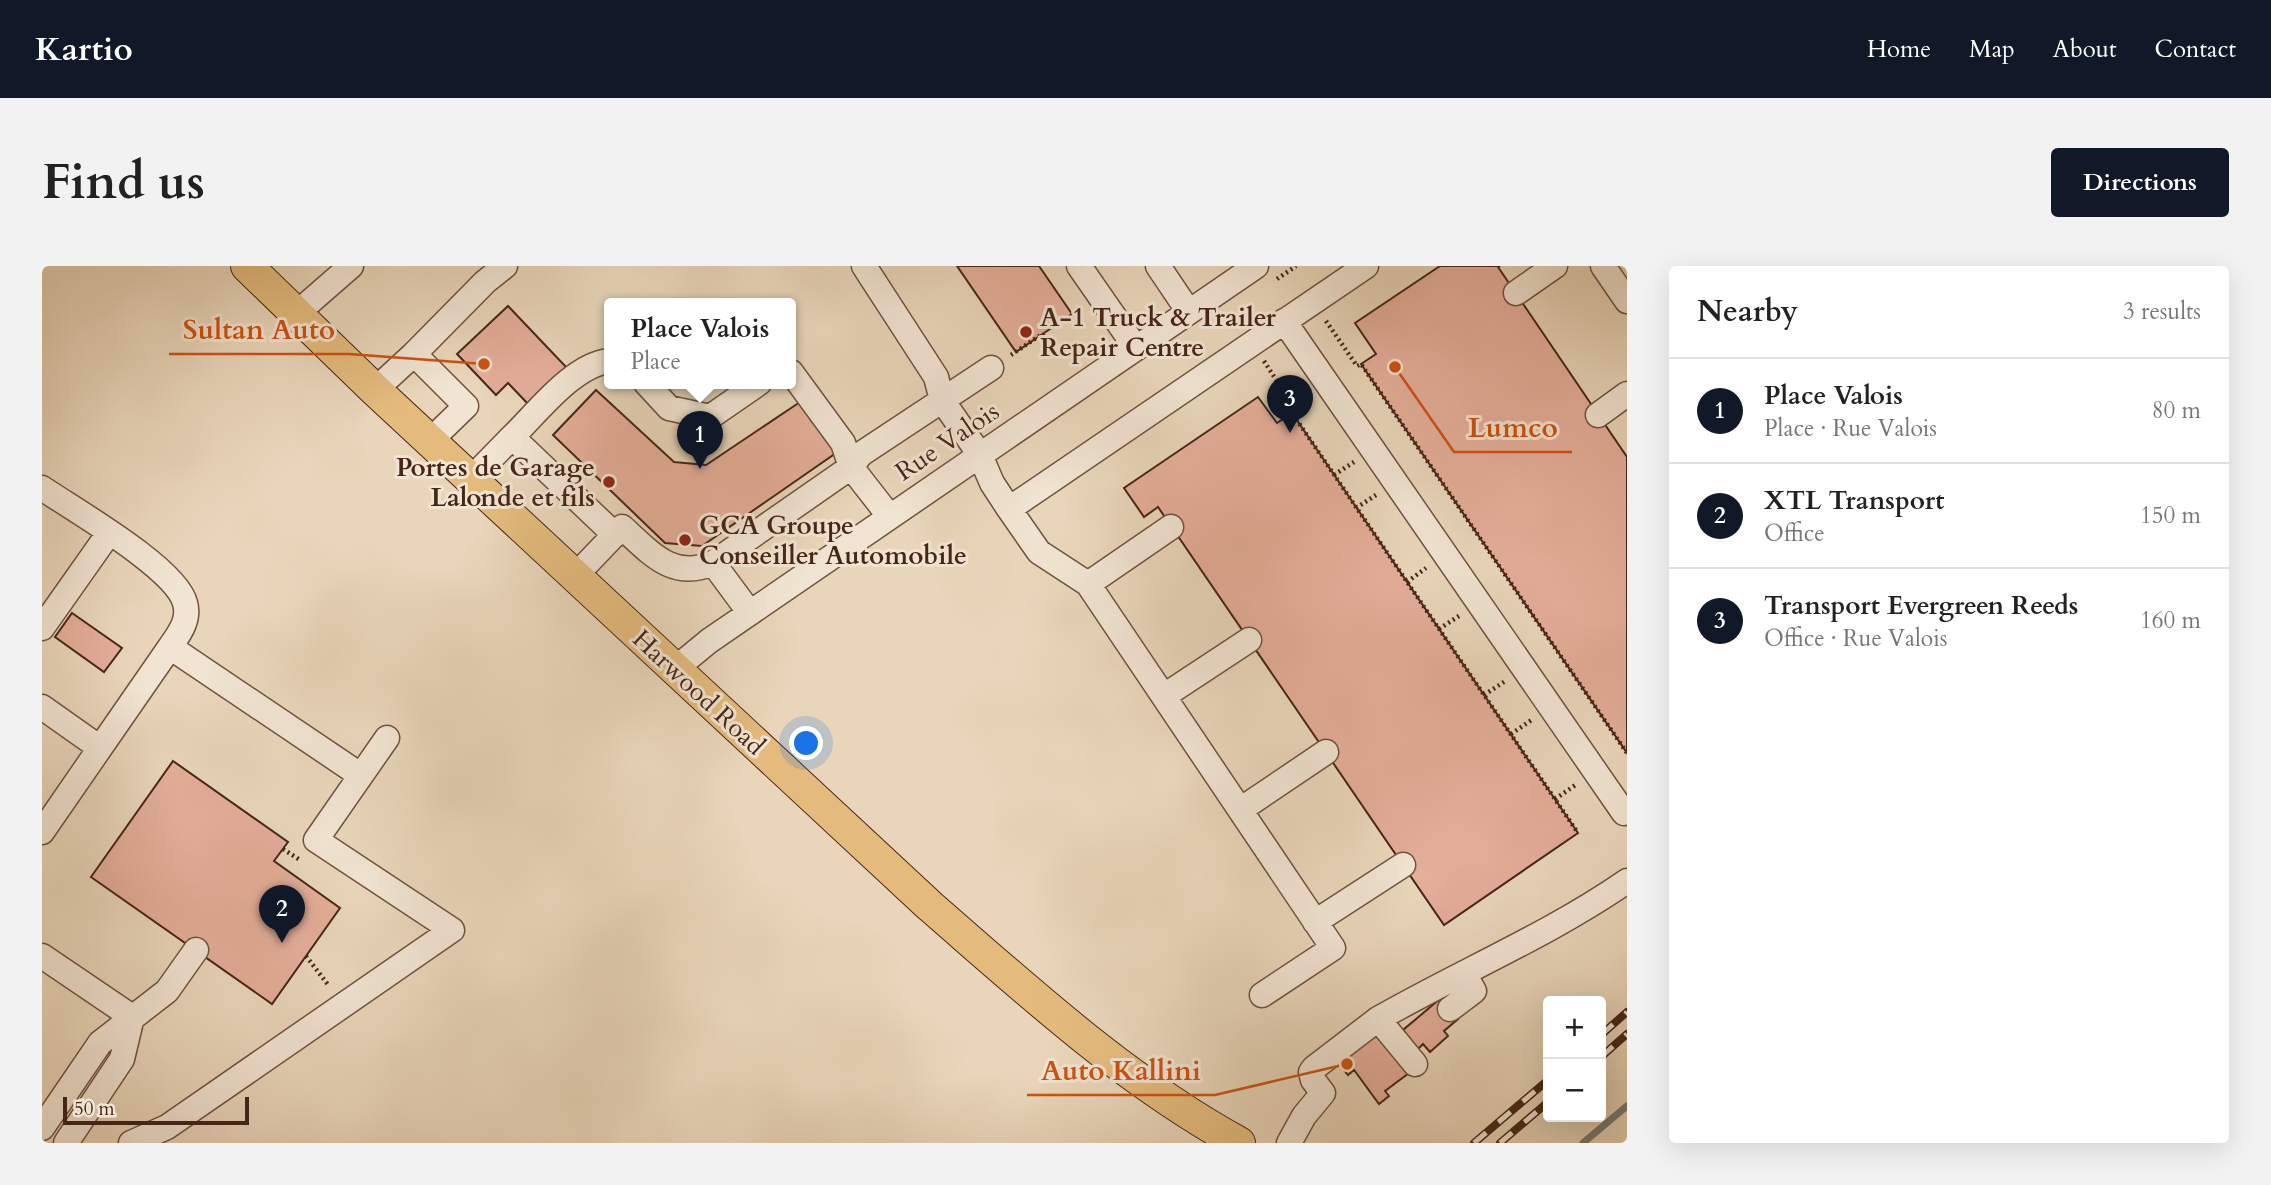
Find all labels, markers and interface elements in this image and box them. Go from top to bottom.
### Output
text: Kartio [35,27,133,72]
text: Home [1867,33,1931,66]
text: Map [1969,33,2015,66]
text: About [2053,33,2117,66]
text: Contact [2155,33,2236,66]
button: Directions [2051,148,2229,217]
text: Find us [42,149,205,216]
text: Nearby [1697,291,1798,332]
text: 3 results [2123,296,2201,327]
popup [604,298,796,389]
place label: A-1 Truck & Trailer Repair Centre [1040,300,1277,365]
callout: Sultan Auto [169,305,349,354]
text: Sultan Auto [183,311,335,349]
text: Place Valois [631,311,769,346]
marker: A-1 Truck & Trailer Repair Centre [1018,324,1034,340]
text: Place [631,346,681,377]
pin: 3 [1267,375,1313,433]
text: Place Valois [1764,378,1903,413]
street label: Rue Valois [889,394,1006,489]
text: 1 [1714,395,1726,426]
text: 80 m [2152,395,2201,426]
callout: Lumco [1454,403,1572,452]
text: Lumco [1468,409,1558,447]
pin: 1 [677,411,723,469]
text: Place · Rue Valois [1764,413,1937,444]
place label: Portes de Garage Lalonde et fils [396,450,595,515]
marker: Portes de Garage Lalonde et fils [601,474,617,490]
text: XTL Transport [1764,483,1944,518]
text: 2 [1714,500,1726,531]
text: 150 m [2140,500,2201,531]
place label: GCA Groupe Conseiller Automobile [699,508,967,573]
text: Office [1764,518,1825,549]
marker: GCA Groupe Conseiller Automobile [677,532,693,548]
text: Transport Evergreen Reeds [1764,588,2078,623]
text: 3 [1714,605,1726,636]
text: 160 m [2140,605,2201,636]
street label: Harwood Road [625,622,773,763]
text: Office · Rue Valois [1764,623,1947,654]
your location [789,726,823,760]
pin: 2 [259,885,305,943]
map controls [1543,996,1606,1122]
button: + [1543,996,1606,1059]
callout: Auto Kallini [1027,1046,1215,1095]
text: Auto Kallini [1041,1052,1201,1090]
button: − [1543,1059,1606,1122]
scale bar [63,1094,248,1126]
text: 50 m [74,1096,115,1122]

